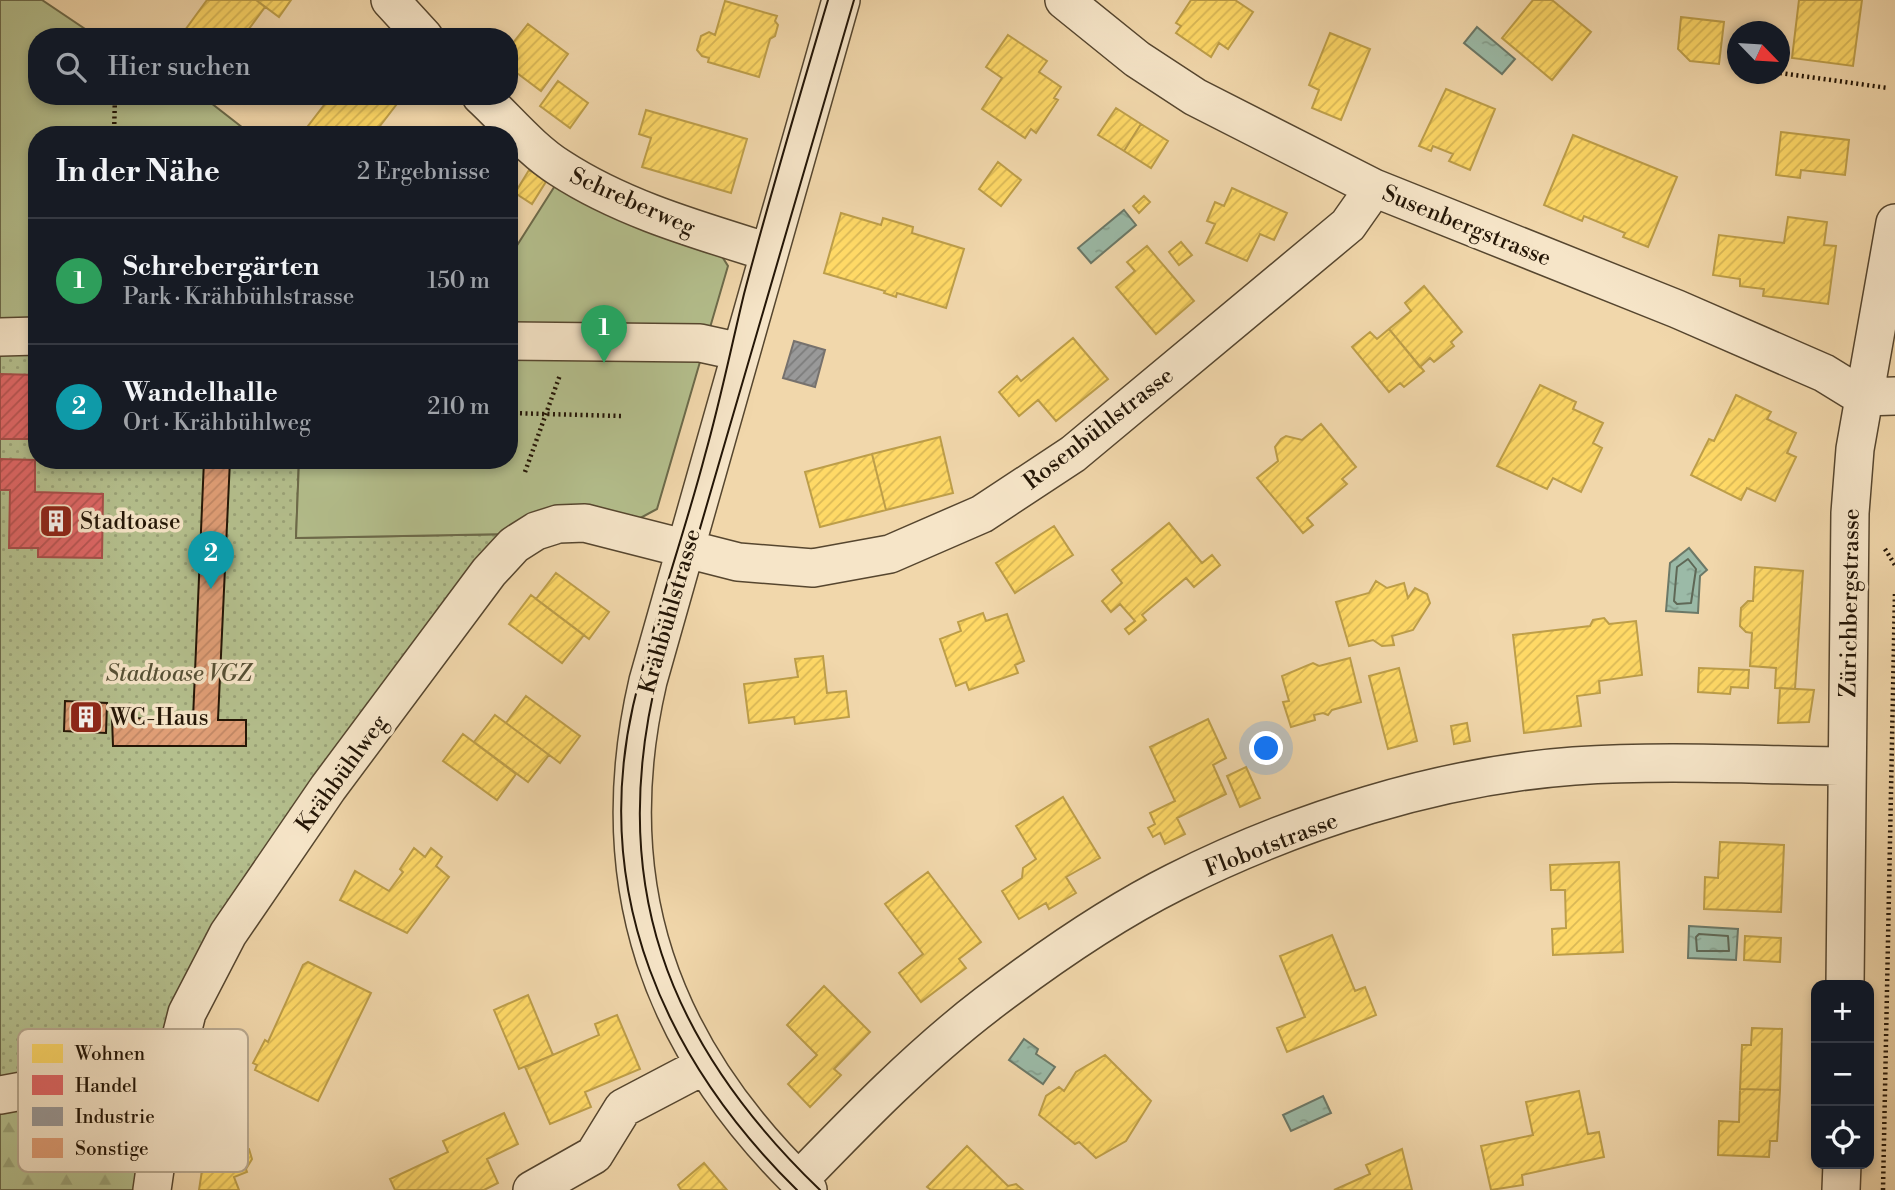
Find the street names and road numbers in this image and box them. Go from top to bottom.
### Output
street label: Schreberweg [565,162,700,242]
street label: Susenbergstrasse [1378,179,1555,273]
street label: Rosenbühlstrasse [1018,362,1179,496]
street label: Zürichbergstrasse [1834,508,1866,698]
street label: Krähbühlstrasse [633,526,707,697]
street label: Krähbühlweg [290,710,394,838]
street label: Flobotstrasse [1201,807,1342,883]

